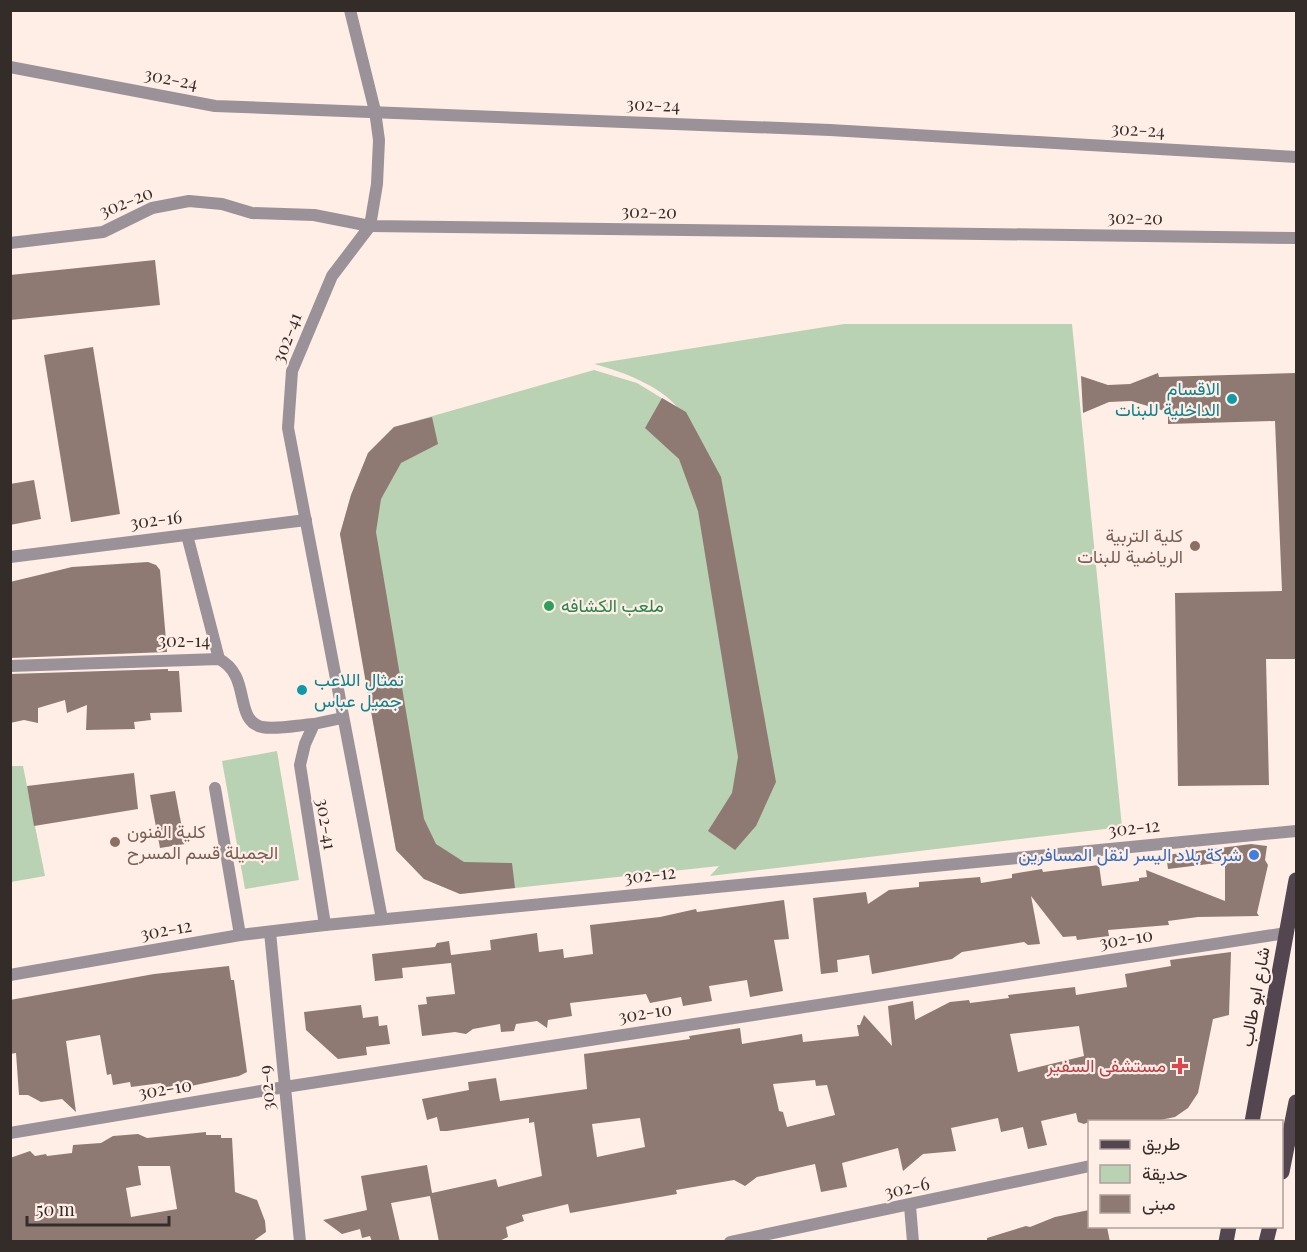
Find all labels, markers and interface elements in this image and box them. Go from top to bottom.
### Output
street label: 302-24 [142,61,200,95]
street label: 302-24 [626,91,681,117]
street label: 302-24 [1110,116,1166,142]
street label: 302-20 [95,179,156,223]
street label: 302-20 [621,199,677,223]
street label: 302-20 [1107,205,1163,229]
street label: 302-41 [266,309,307,366]
place label: الاقسام الداخلية للبنات [1115,376,1220,421]
marker: الاقسام الداخلية للبنات [1225,392,1239,406]
street label: 302-16 [128,504,183,534]
place label: كلية التربية الرياضية للبنات [1077,523,1183,568]
marker: كلية التربية الرياضية للبنات [1188,539,1202,553]
place label: ملعب الكشافه [561,593,664,617]
marker: ملعب الكشافه [542,599,556,613]
street label: 302-14 [158,628,210,652]
place label: تمثال اللاعب جميل عباس [314,667,404,712]
marker: تمثال اللاعب جميل عباس [295,683,309,697]
street label: 302-41 [311,796,343,852]
street label: 302-12 [1107,812,1161,842]
place label: كلية الفنون الجميلة قسم المسرح [127,819,278,865]
marker: كلية الفنون الجميلة قسم المسرح [108,835,122,849]
place label: شركة بلاد اليسر لنقل المسافرين [1018,842,1242,866]
marker: شركة بلاد اليسر لنقل المسافرين [1247,848,1261,862]
street label: 302-12 [623,859,677,889]
street label: 302-12 [138,913,193,945]
street label: 302-10 [1097,922,1154,954]
street label: شارع ابو طالب [1233,945,1276,1049]
street label: 302-10 [616,996,673,1028]
place label: مستشفى السفير [1046,1053,1166,1077]
marker: مستشفى السفير [1171,1057,1189,1075]
street label: 302-9 [252,1064,280,1112]
street label: 302-10 [136,1072,193,1104]
legend [1088,1120,1283,1228]
text: طريق [1142,1131,1180,1155]
text: حديقة [1142,1161,1188,1185]
street label: 302-6 [882,1171,932,1204]
scale bar [27,1189,170,1227]
text: مبنى [1142,1191,1176,1215]
text: 50 m [36,1197,75,1221]

